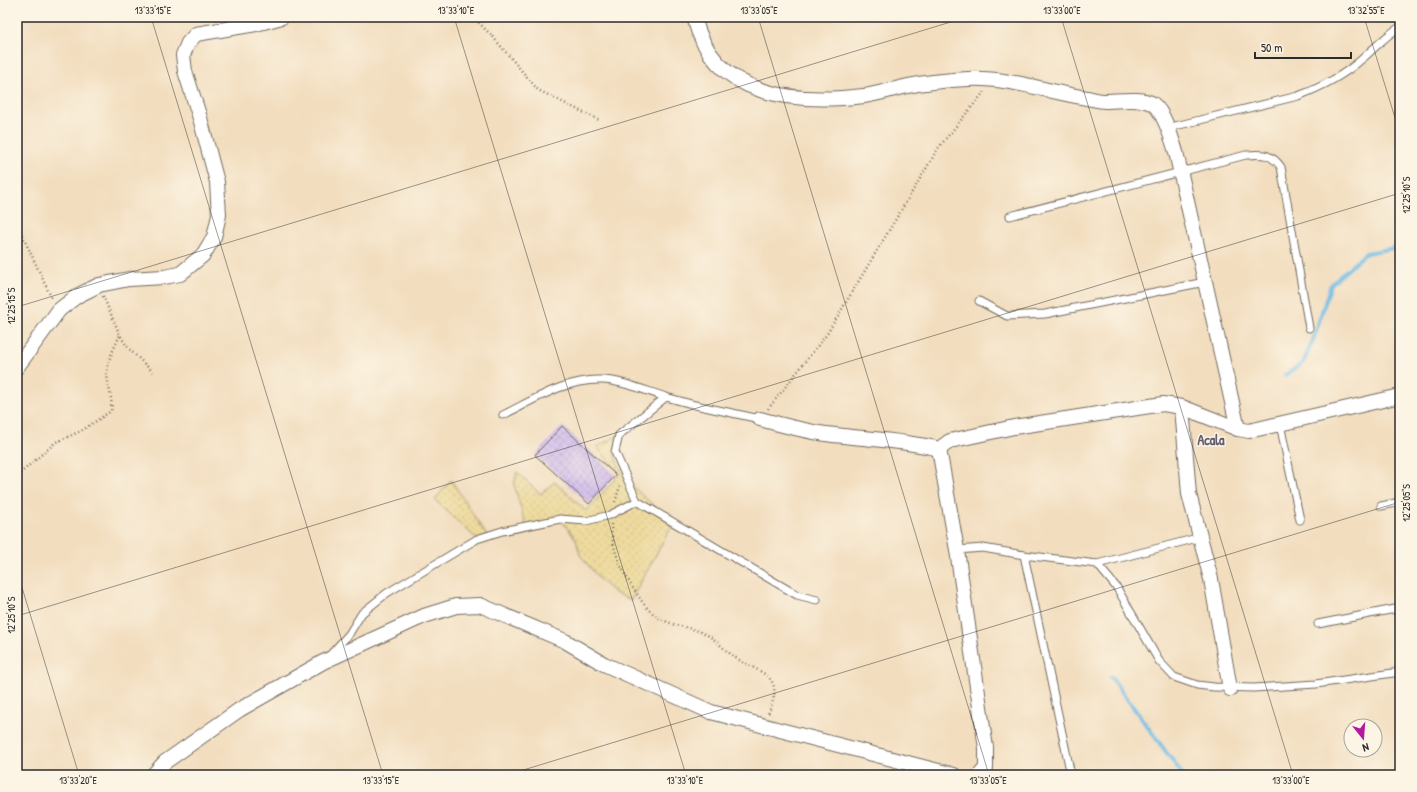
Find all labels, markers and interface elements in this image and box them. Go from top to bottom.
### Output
text: 13°33'15"E [135,4,172,17]
text: 13°33'10"E [438,4,475,17]
text: 13°33'05"E [740,4,778,17]
text: 13°33'00"E [1043,4,1081,17]
text: 13°32'55"E [1347,4,1385,17]
scale bar [1255,34,1351,60]
text: 50 m [1261,39,1282,56]
text: 12°25'10"S [1400,176,1413,213]
text: 12°25'15"S [5,287,18,324]
district label: Acala [1198,430,1225,449]
text: 12°25'05"S [1400,484,1413,522]
text: 12°25'10"S [5,596,18,633]
north arrow [1343,718,1383,758]
text: N [1361,740,1371,755]
text: 13°33'20"E [59,774,97,787]
text: 13°33'15"E [363,774,400,787]
text: 13°33'10"E [667,774,704,787]
text: 13°33'05"E [969,774,1007,787]
text: 13°33'00"E [1272,774,1310,787]

